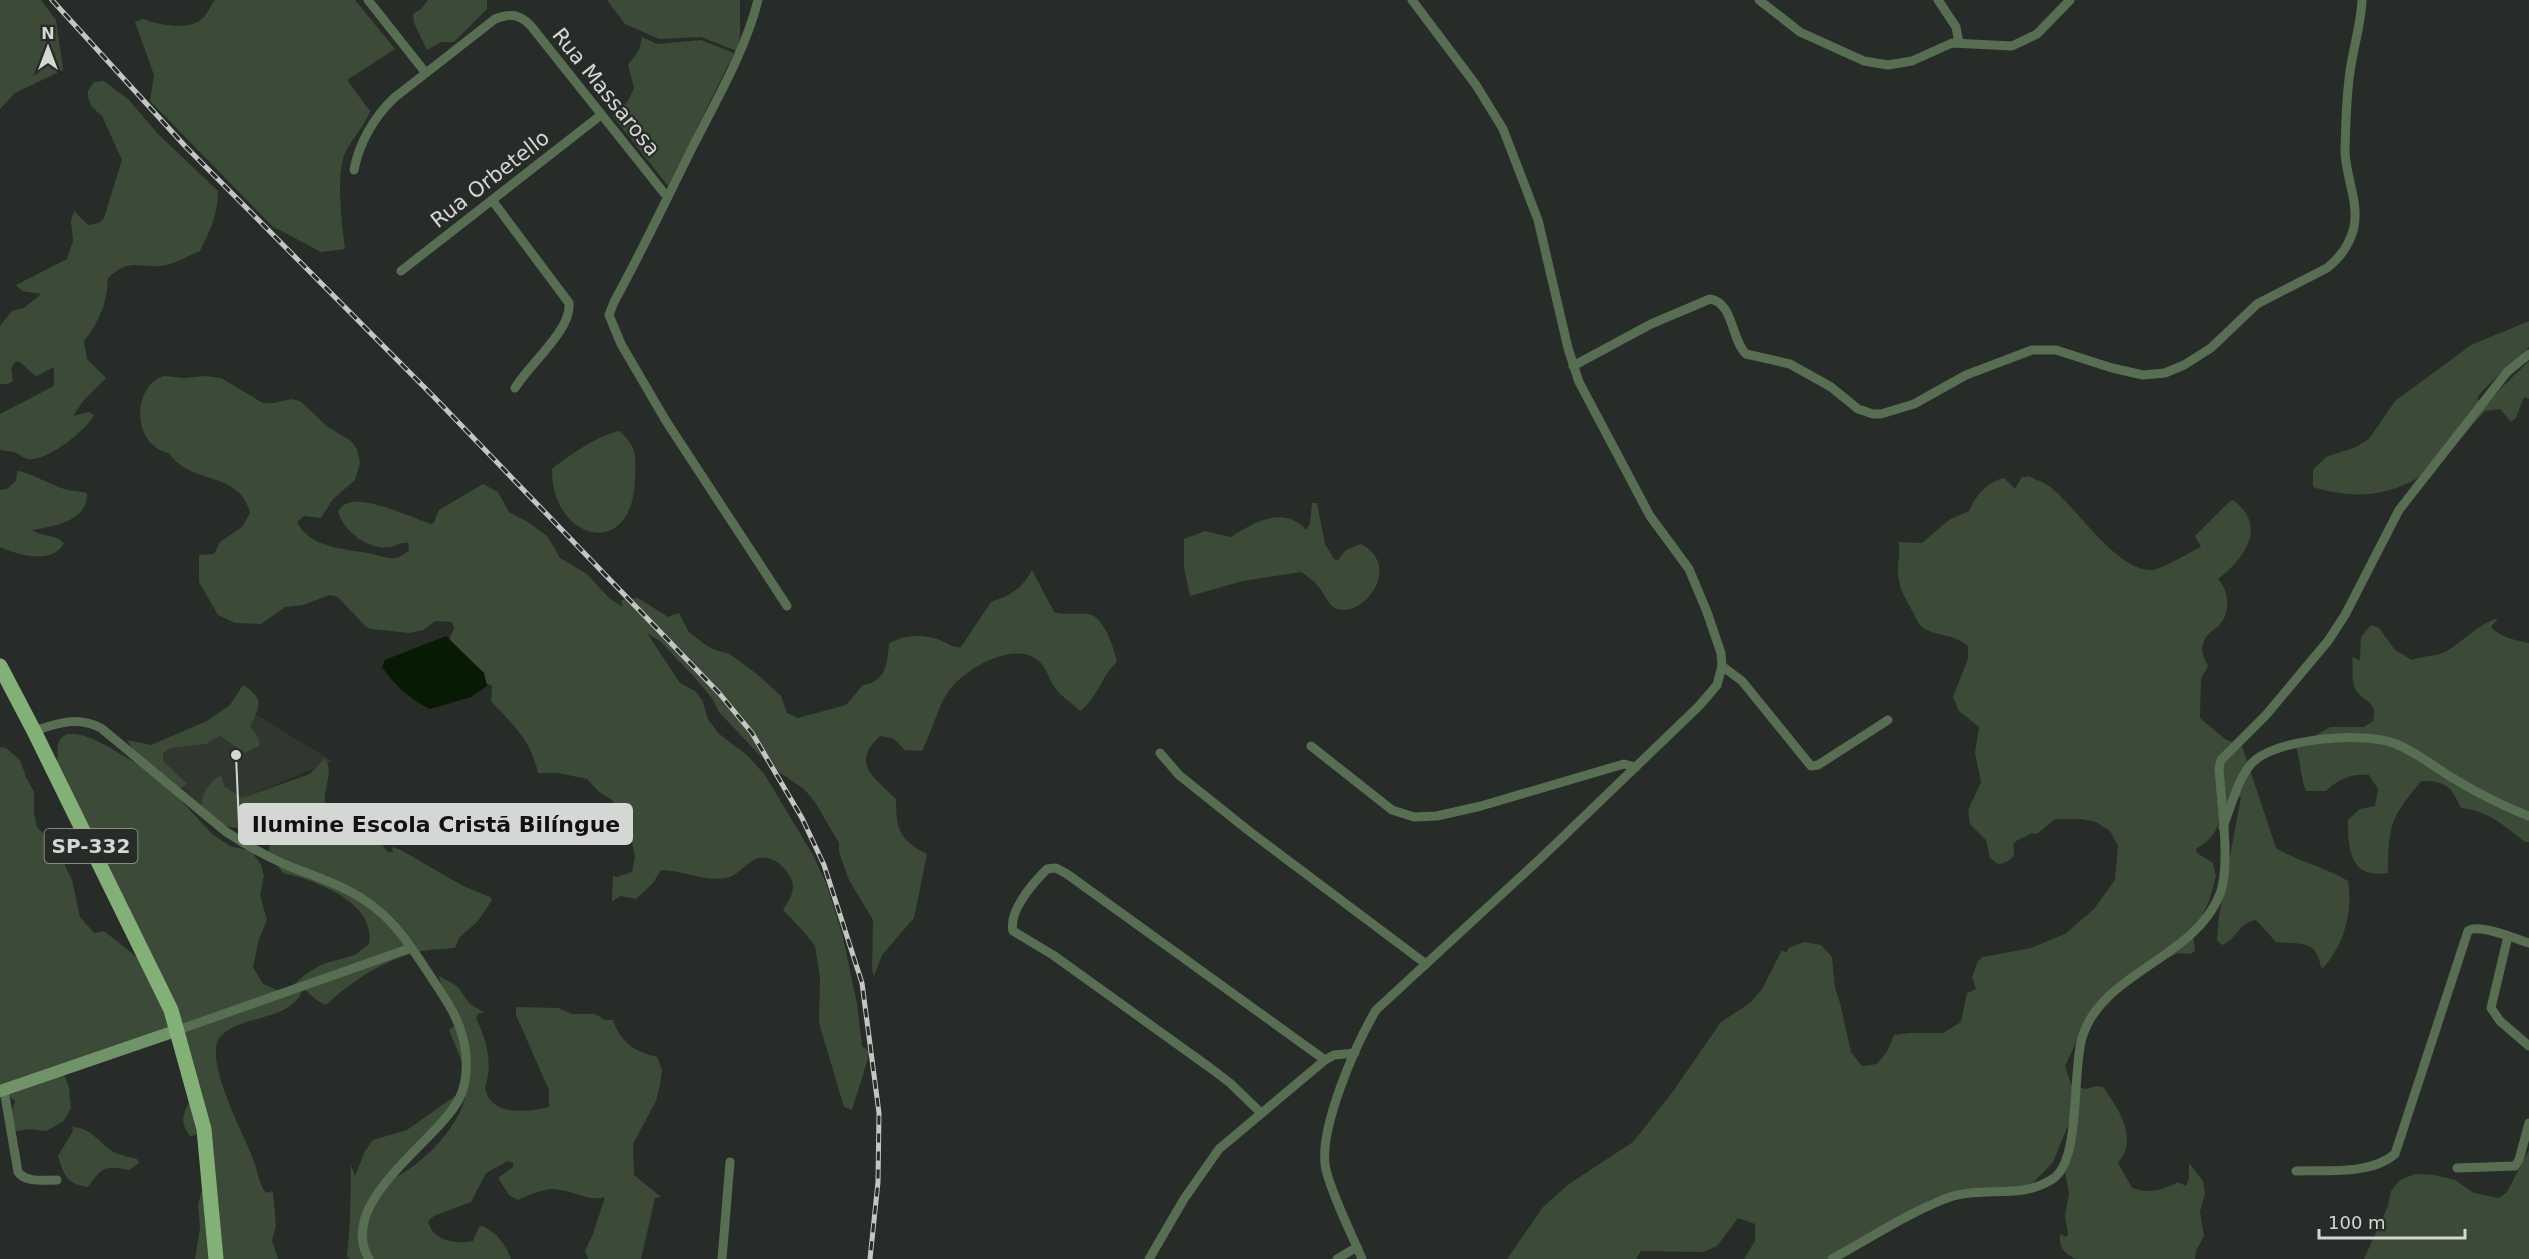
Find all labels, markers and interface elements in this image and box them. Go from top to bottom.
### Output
north arrow [18,18,78,78]
street label: Rua Massarosa [547,23,665,161]
text: N [41,24,55,43]
street label: Rua Orbetello [426,125,554,233]
callout: Ilumine Escola Cristã Bilíngue [239,804,632,844]
text: Ilumine Escola Cristã Bilíngue [252,812,620,837]
road number: SP-332 [44,829,138,863]
scale bar [2319,1202,2464,1240]
text: 100 m [2328,1212,2386,1233]

